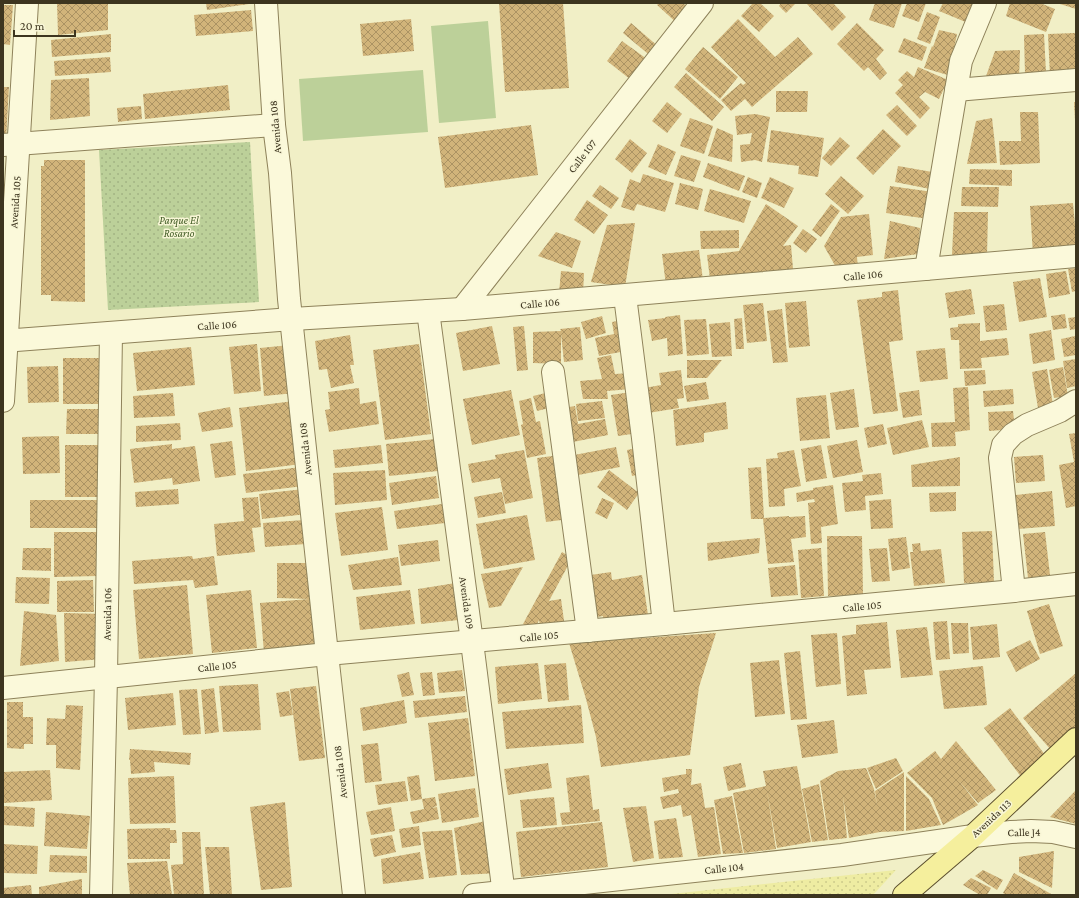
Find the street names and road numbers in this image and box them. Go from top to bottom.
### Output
street label: Avenida 108 [267,100,283,154]
street label: Calle 107 [565,137,599,175]
street label: Avenida 105 [7,175,23,229]
street label: Calle 106 [843,267,883,283]
street label: Calle 106 [520,295,560,311]
street label: Calle 106 [197,318,237,332]
street label: Avenida 108 [296,422,314,476]
street label: Avenida 109 [457,576,477,630]
street label: Avenida 106 [101,587,113,641]
street label: Calle 105 [842,598,882,614]
street label: Calle 105 [519,628,559,644]
street label: Calle 105 [197,658,237,674]
street label: Avenida 108 [331,745,349,799]
street label: Avenida 113 [969,797,1013,839]
street label: Calle J4 [1007,826,1041,839]
street label: Calle 104 [704,860,745,876]

